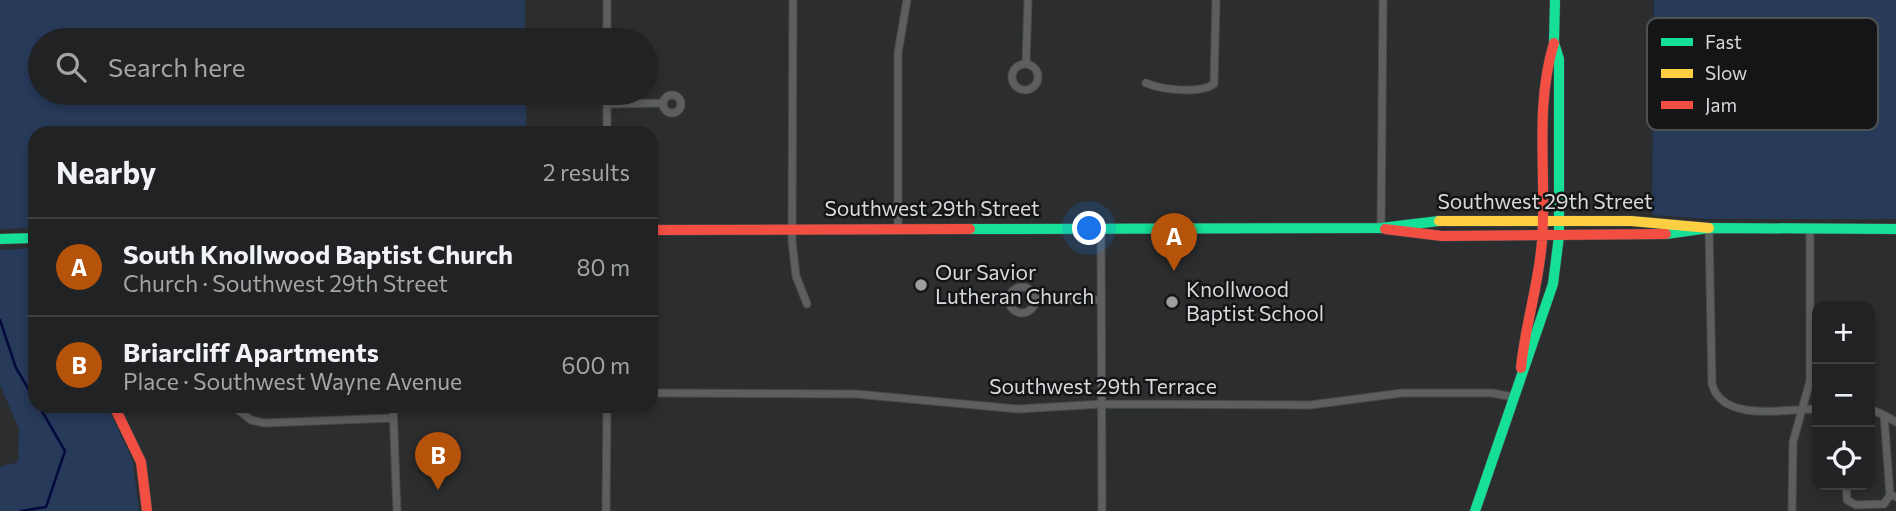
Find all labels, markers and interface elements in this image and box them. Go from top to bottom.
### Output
legend [1647,18,1878,130]
search box [28,28,658,105]
text: Fast [1705,30,1742,53]
icon: search [52,48,90,86]
text: Search here [108,51,246,82]
text: Slow [1705,61,1747,84]
text: Jam [1705,93,1737,116]
text: Nearby [56,153,156,190]
text: 2 results [543,158,630,186]
street label: Southwest 29th Street [1438,188,1653,213]
street label: Southwest 29th Street [825,195,1040,220]
your location [1072,211,1106,245]
pin: A [1151,213,1197,271]
text: South Knollwood Baptist Church [123,238,513,269]
text: A [71,253,87,281]
text: 80 m [577,253,630,281]
place label: Our Savior Lutheran Church [935,259,1094,308]
text: Church · Southwest 29th Street [123,269,448,297]
place label: Knollwood Baptist School [1186,276,1324,325]
marker: Our Savior Lutheran Church [913,277,929,293]
marker: Knollwood Baptist School [1164,294,1180,310]
map controls [1812,301,1875,490]
button: + [1812,301,1875,364]
text: Briarcliff Apartments [123,336,379,367]
text: B [71,351,87,379]
text: 600 m [562,351,630,379]
button: − [1812,364,1875,427]
text: Place · Southwest Wayne Avenue [123,367,462,395]
street label: Southwest 29th Terrace [989,373,1217,398]
button: locate [1812,427,1875,490]
pin: B [415,432,461,490]

